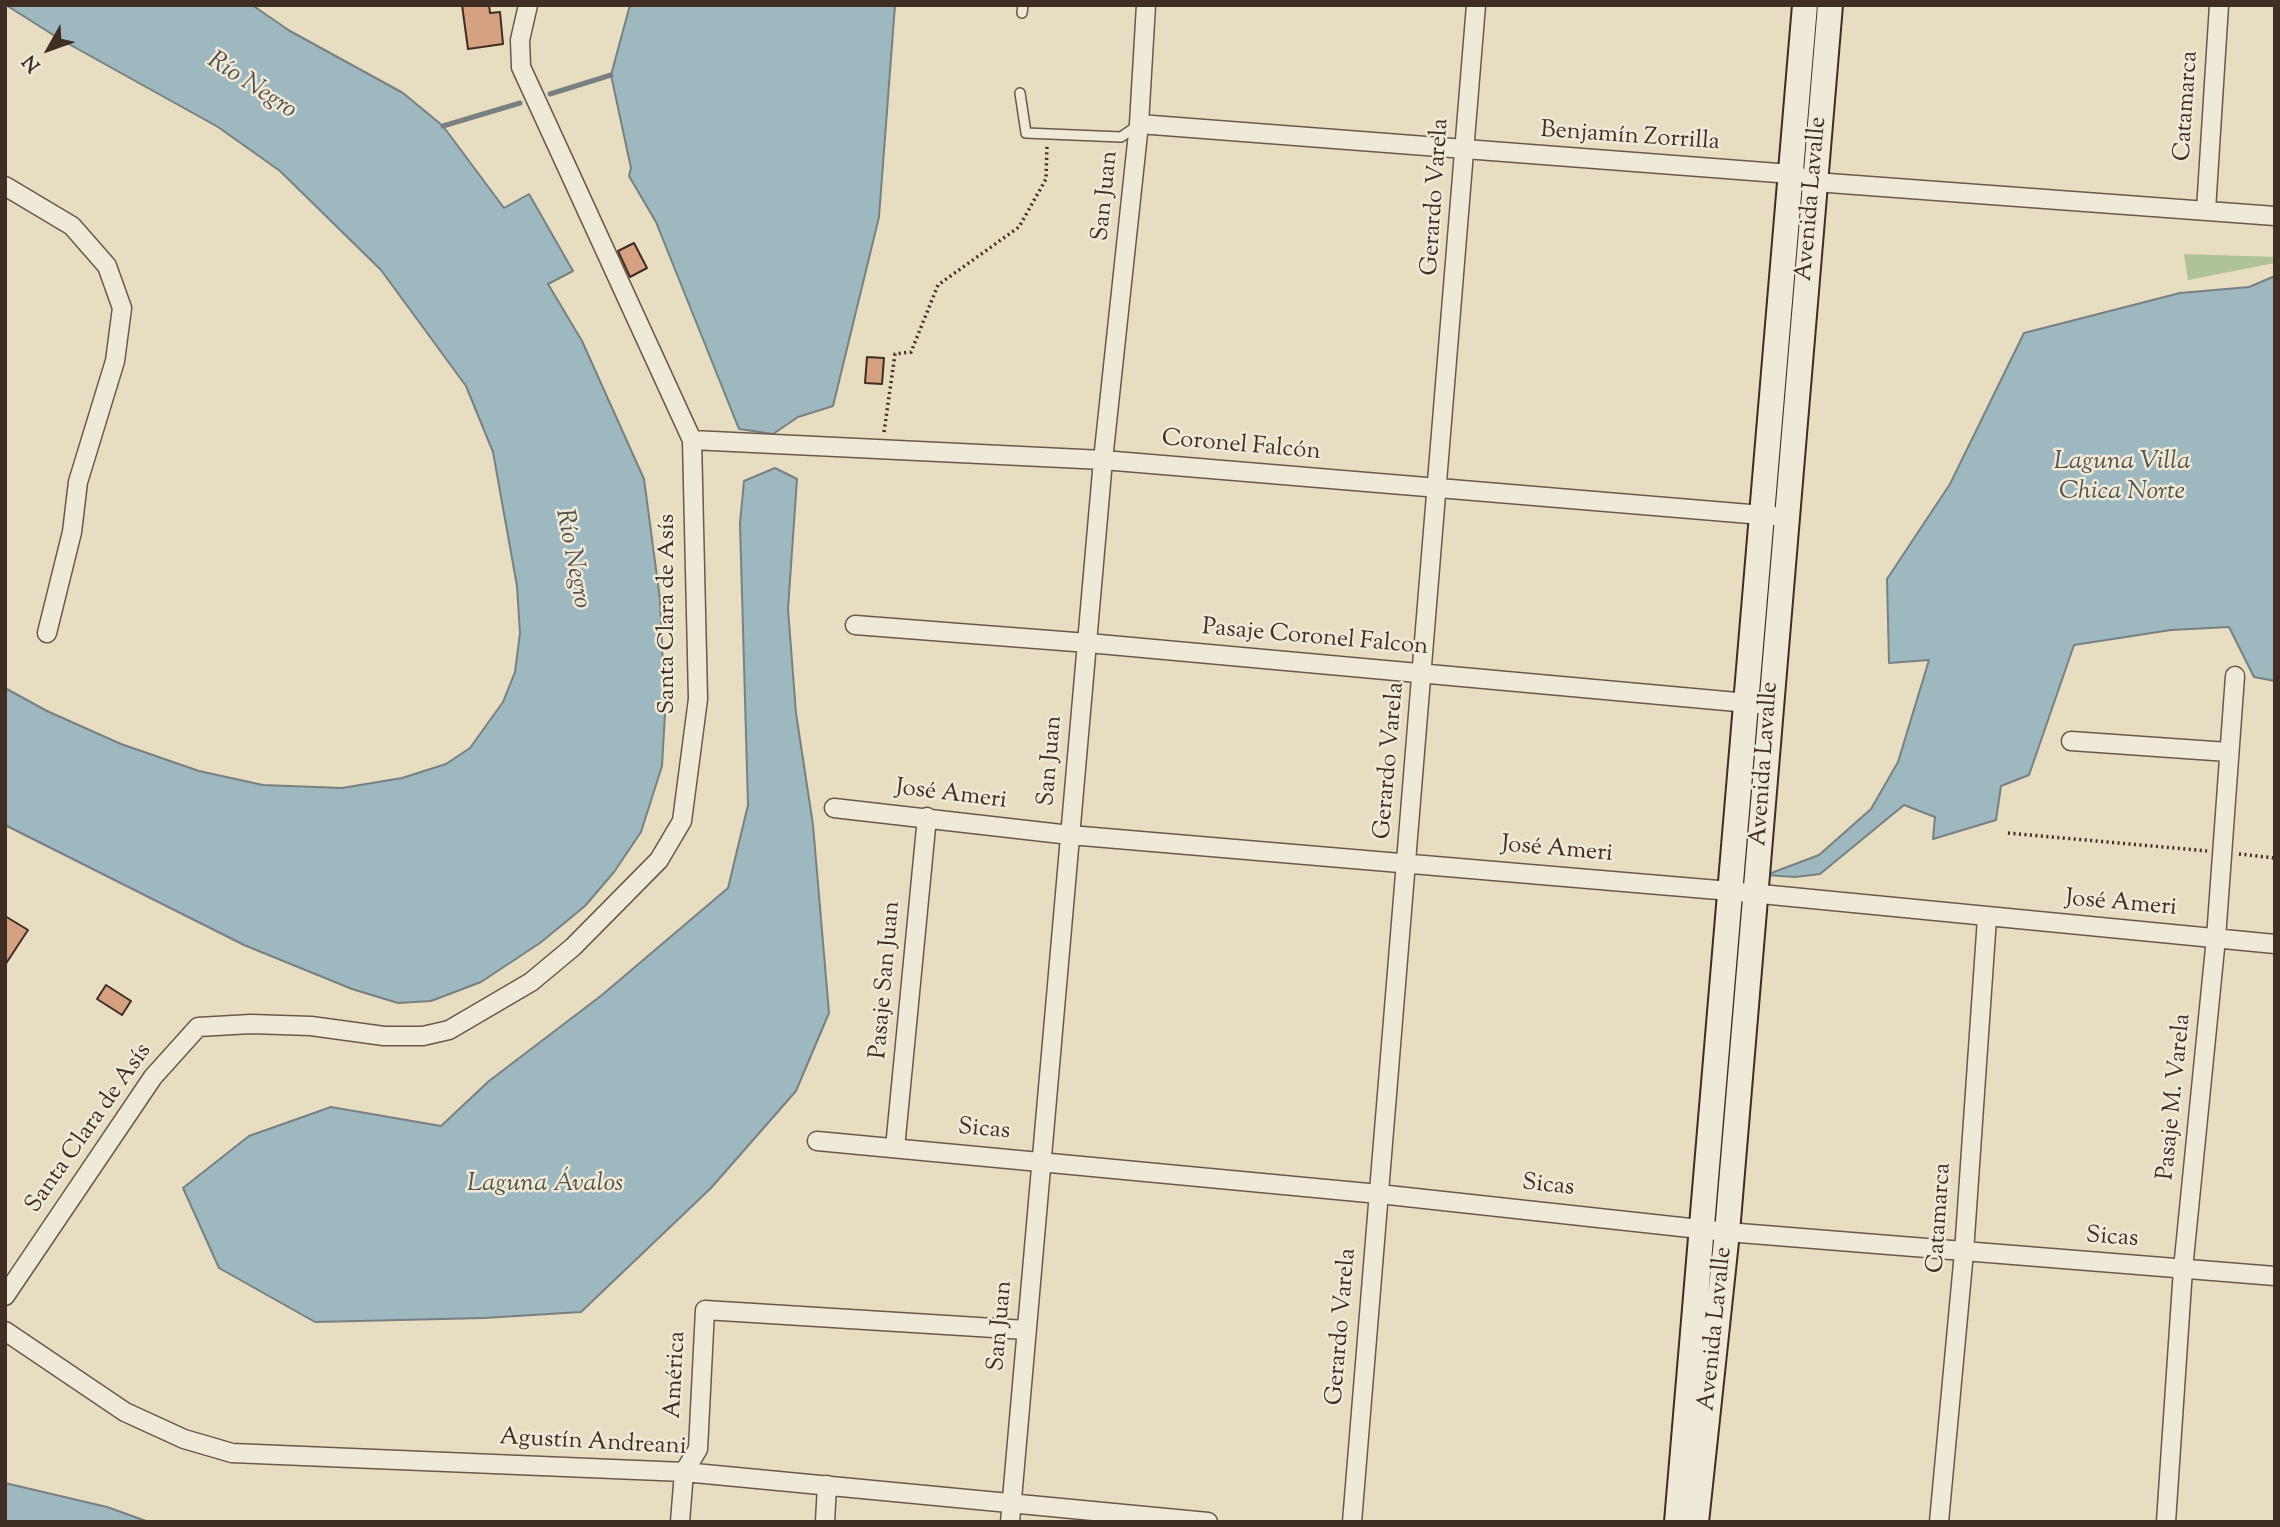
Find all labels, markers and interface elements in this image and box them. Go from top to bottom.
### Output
north arrow [14,14,84,84]
water label: Río Negro [200,47,302,127]
text: N [17,48,48,77]
street label: Catamarca [2170,50,2206,162]
street label: Avenida Lavalle [1791,116,1835,282]
street label: Gerardo Varela [1417,117,1457,277]
street label: Benjamín Zorrilla [1539,117,1721,159]
street label: San Juan [1088,149,1126,243]
street label: Coronel Falcón [1160,426,1322,468]
water label: Laguna Villa Chica Norte [2053,448,2191,510]
water label: Río Negro [546,507,596,611]
street label: Santa Clara de Asís [655,514,683,714]
street label: Pasaje Coronel Falcon [1201,615,1429,663]
street label: Gerardo Varela [1370,681,1412,841]
street label: Avenida Lavalle [1746,681,1786,847]
street label: San Juan [1034,715,1070,807]
street label: José Ameri [894,775,1008,817]
street label: José Ameri [1500,832,1614,870]
street label: José Ameri [2064,886,2178,924]
street label: Pasaje San Juan [866,900,908,1060]
street label: Pasaje M. Varela [2153,1012,2199,1182]
street label: Santa Clara de Asís [21,1039,159,1219]
street label: Sicas [957,1114,1011,1148]
street label: Catamarca [1923,1162,1959,1274]
water label: Laguna Ávalos [467,1170,623,1202]
street label: Sicas [1520,1170,1576,1204]
street label: Sicas [2085,1223,2139,1255]
street label: Avenida Lavalle [1694,1245,1740,1413]
street label: Gerardo Varela [1322,1247,1364,1407]
street label: San Juan [984,1280,1020,1372]
street label: América [660,1330,694,1420]
street label: Agustín Andreani [499,1425,687,1463]

